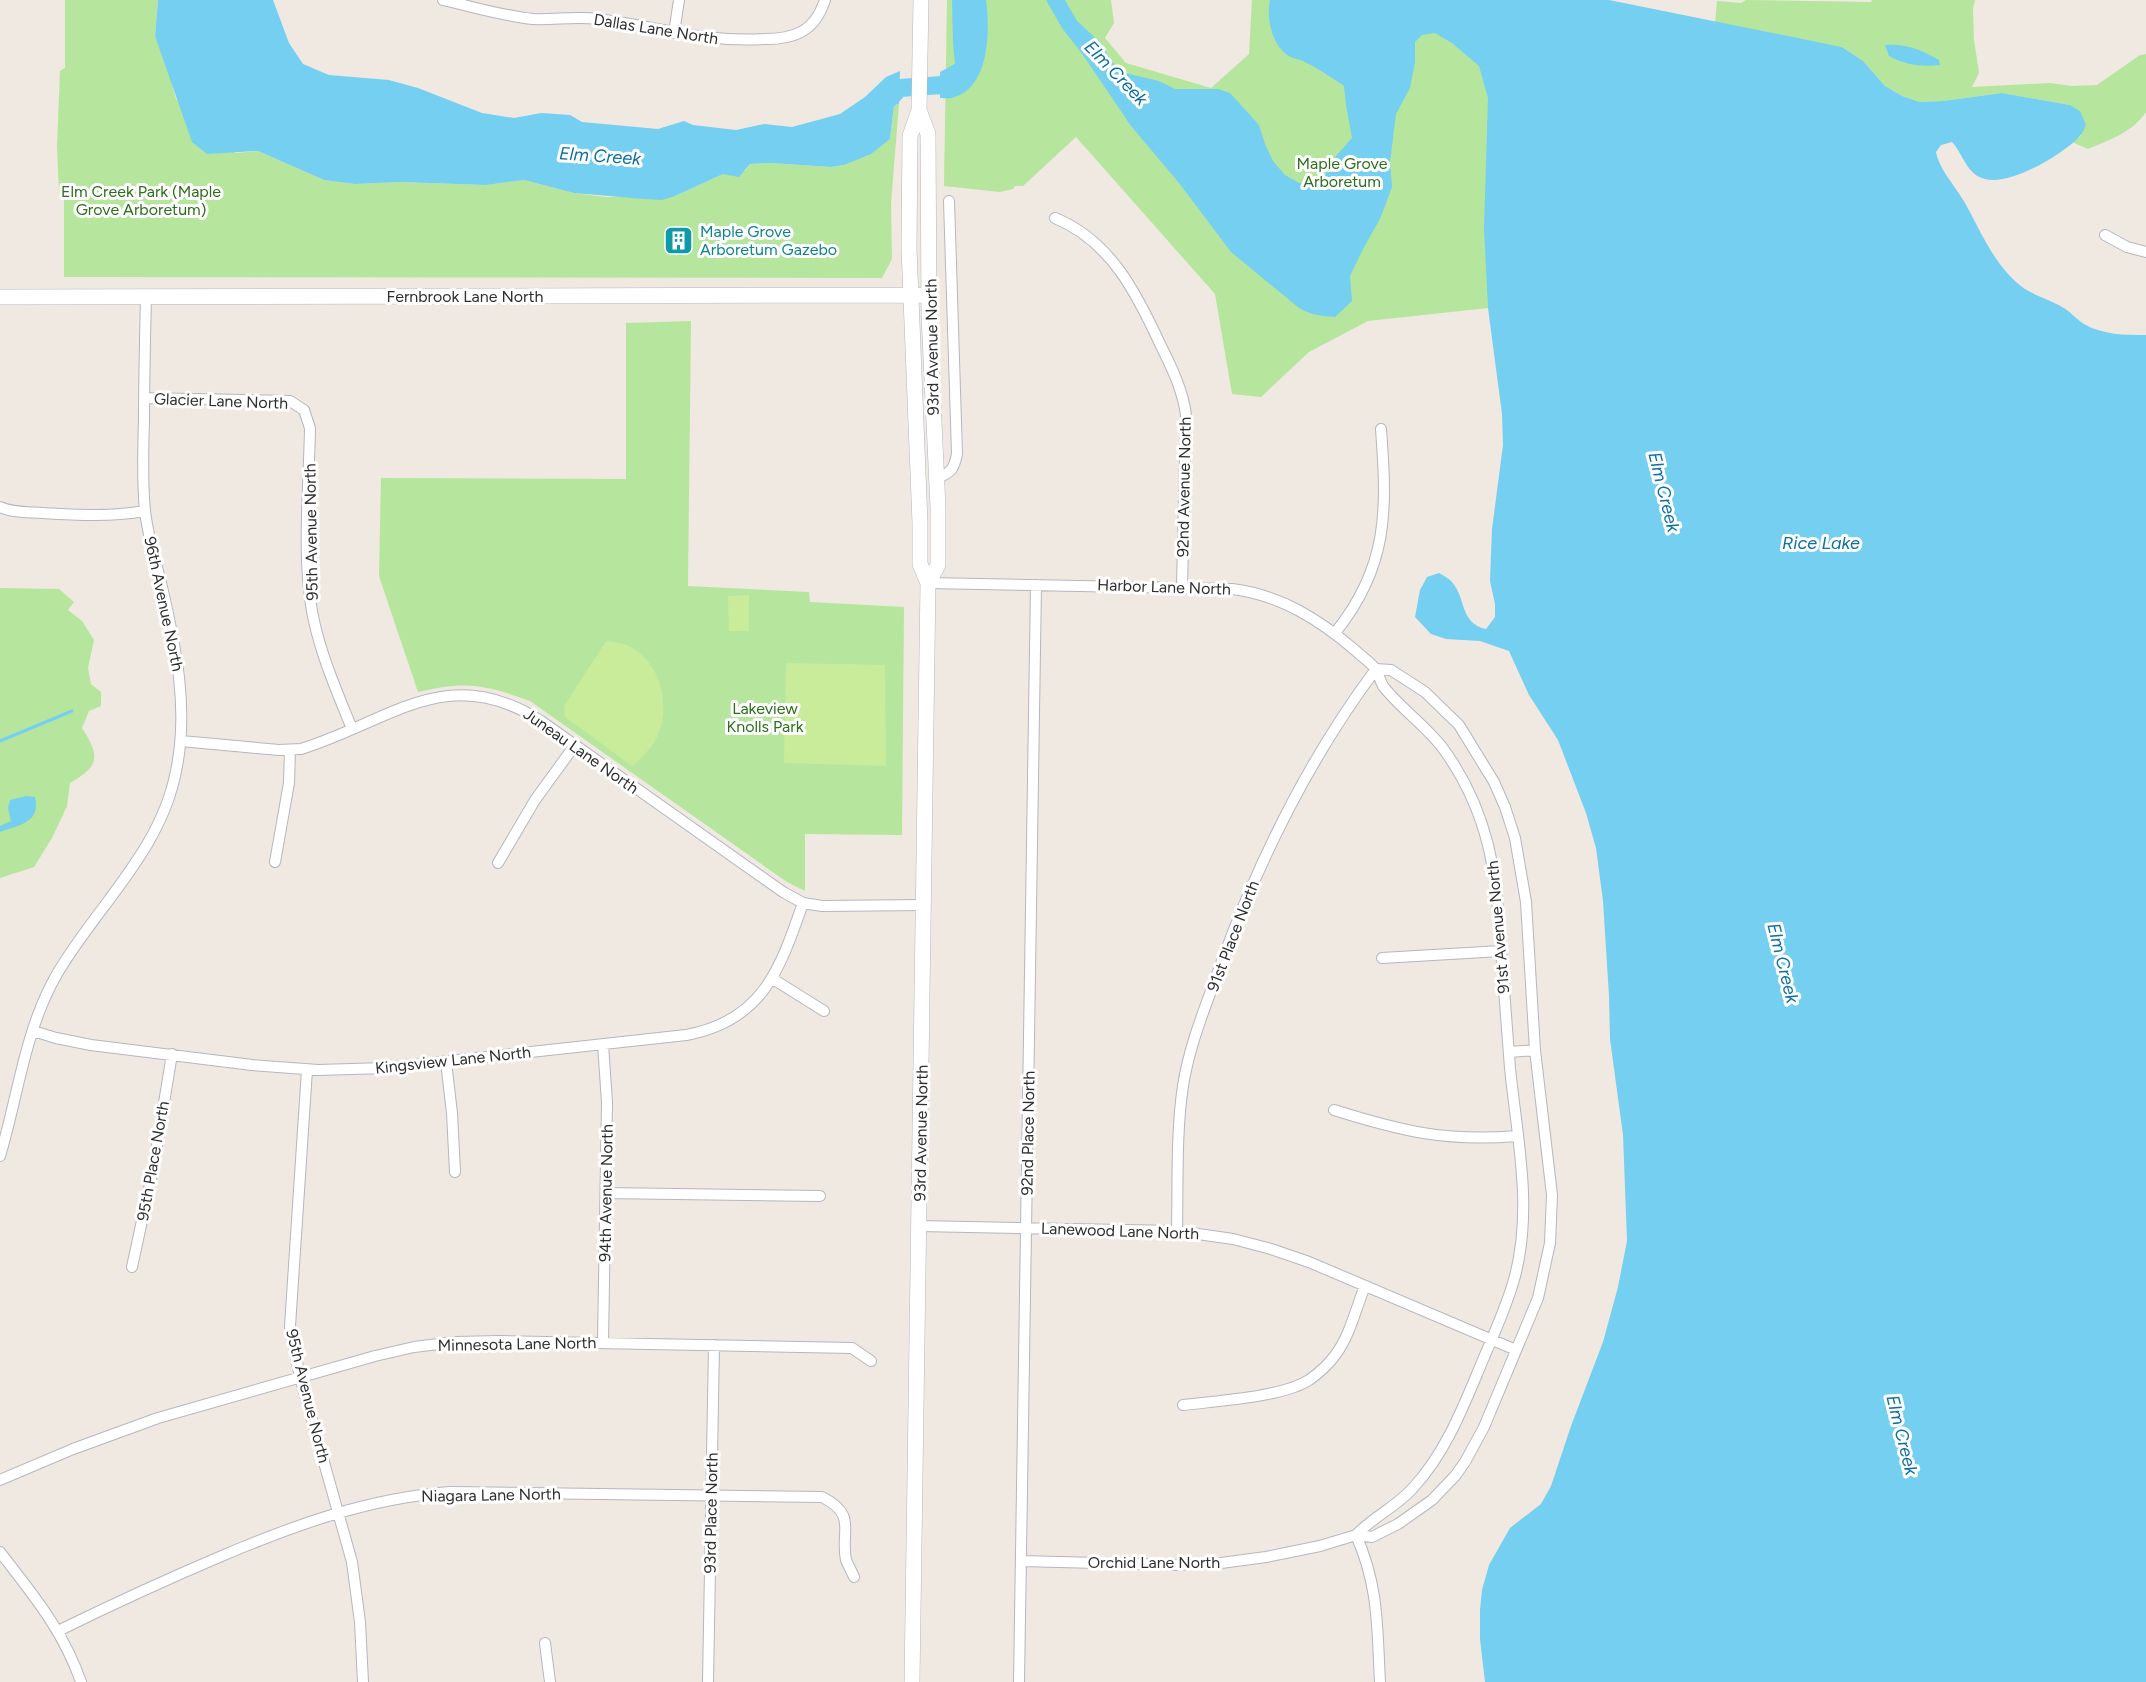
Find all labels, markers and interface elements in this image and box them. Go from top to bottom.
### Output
street label: Dallas Lane North [592,10,720,48]
water label: Elm Creek [1080,36,1153,111]
water label: Elm Creek [558,142,643,170]
park label: Maple Grove Arboretum [1297,154,1388,191]
park label: Elm Creek Park (Maple Grove Arboretum) [61,182,221,219]
place label: Maple Grove Arboretum Gazebo [700,222,837,259]
building icon: Maple Grove Arboretum Gazebo [663,224,695,256]
street label: 93rd Avenue North [921,278,943,415]
street label: Fernbrook Lane North [387,287,544,306]
street label: Glacier Lane North [153,389,289,413]
street label: 92nd Avenue North [1173,417,1195,557]
water label: Elm Creek [1643,450,1685,536]
street label: 95th Avenue North [300,463,322,601]
water label: Rice Lake [1782,532,1860,554]
street label: 96th Avenue North [140,535,188,673]
street label: Harbor Lane North [1097,575,1231,599]
park label: Lakeview Knolls Park [727,699,804,736]
street label: Juneau Lane North [520,704,642,798]
street label: 91st Avenue North [1483,860,1513,994]
street label: 91st Place North [1203,878,1263,994]
water label: Elm Creek [1762,921,1804,1007]
street label: Kingsview Lane North [374,1042,532,1078]
street label: 93rd Avenue North [910,1064,932,1201]
street label: 92nd Place North [1017,1070,1039,1195]
street label: 95th Place North [133,1099,173,1222]
street label: 94th Avenue North [595,1124,617,1262]
street label: Lanewood Lane North [1041,1219,1200,1243]
street label: 95th Avenue North [282,1327,334,1465]
street label: Minnesota Lane North [437,1333,597,1355]
water label: Elm Creek [1881,1393,1923,1479]
street label: 93rd Place North [700,1452,722,1574]
street label: Niagara Lane North [421,1484,561,1506]
street label: Orchid Lane North [1088,1553,1220,1572]

